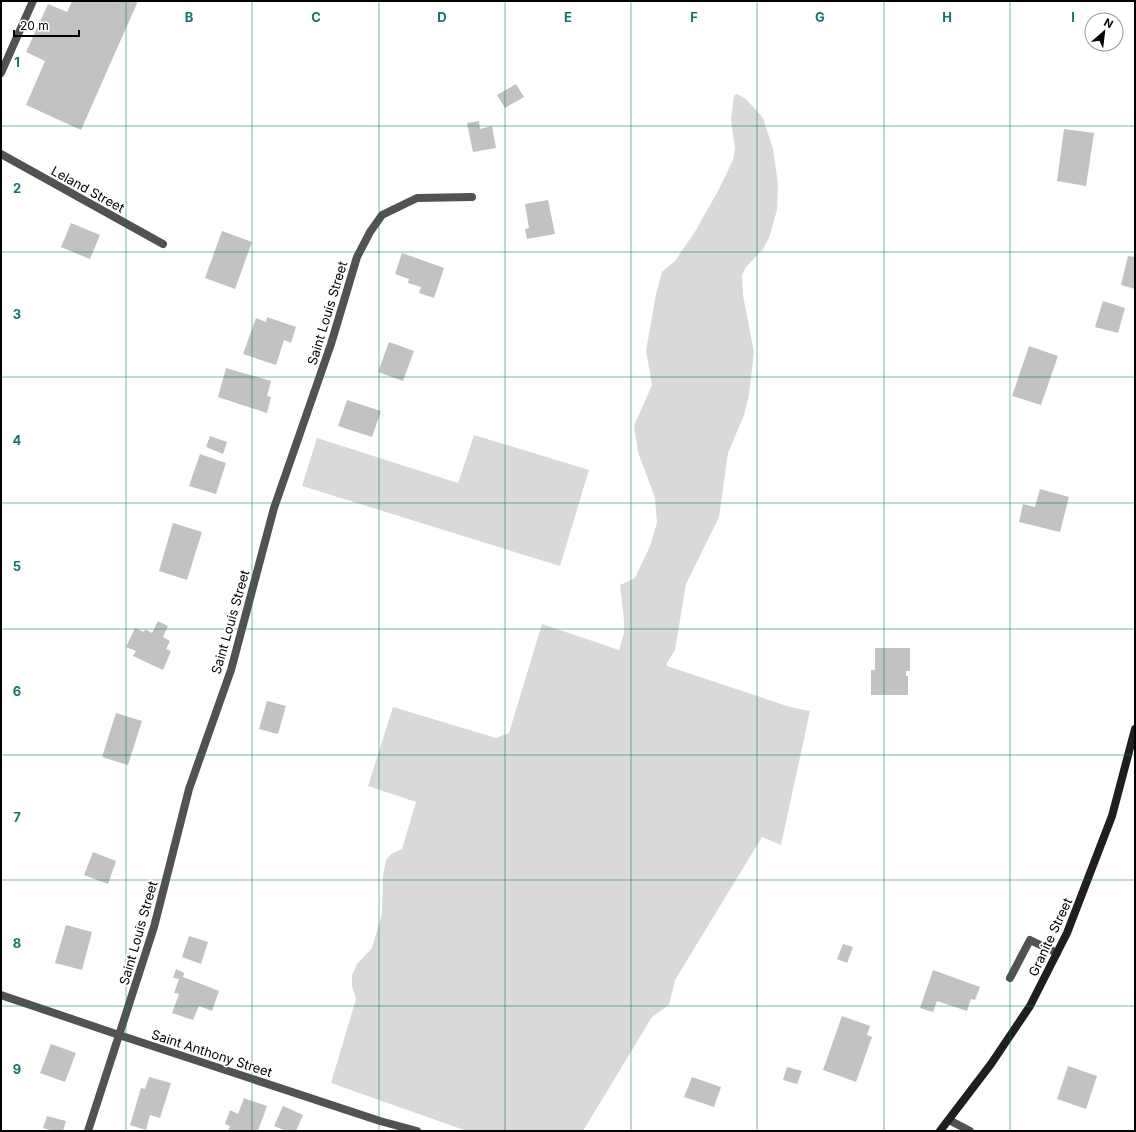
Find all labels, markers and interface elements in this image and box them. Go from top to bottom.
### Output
text: B [185,9,194,25]
text: C [311,9,321,25]
text: D [437,9,447,25]
text: E [564,9,572,25]
text: F [690,9,698,25]
text: G [815,9,825,25]
text: H [942,9,952,25]
text: I [1071,9,1075,25]
scale bar [14,12,79,38]
north arrow [1084,12,1124,52]
text: N [1102,15,1116,31]
text: 20 m [20,18,49,33]
text: 1 [14,54,20,70]
street label: Leland Street [49,162,127,216]
text: 2 [13,180,21,196]
street label: Saint Louis Street [304,259,350,367]
text: 3 [13,306,21,322]
text: 4 [13,432,22,448]
text: 5 [13,558,21,574]
street label: Saint Louis Street [207,568,253,676]
text: 6 [13,683,21,699]
text: 7 [13,809,21,825]
street label: Saint Louis Street [115,879,161,987]
street label: Granite Street [1025,895,1075,979]
text: 8 [13,935,21,951]
street label: Saint Anthony Street [150,1026,274,1080]
text: 9 [13,1061,21,1077]

